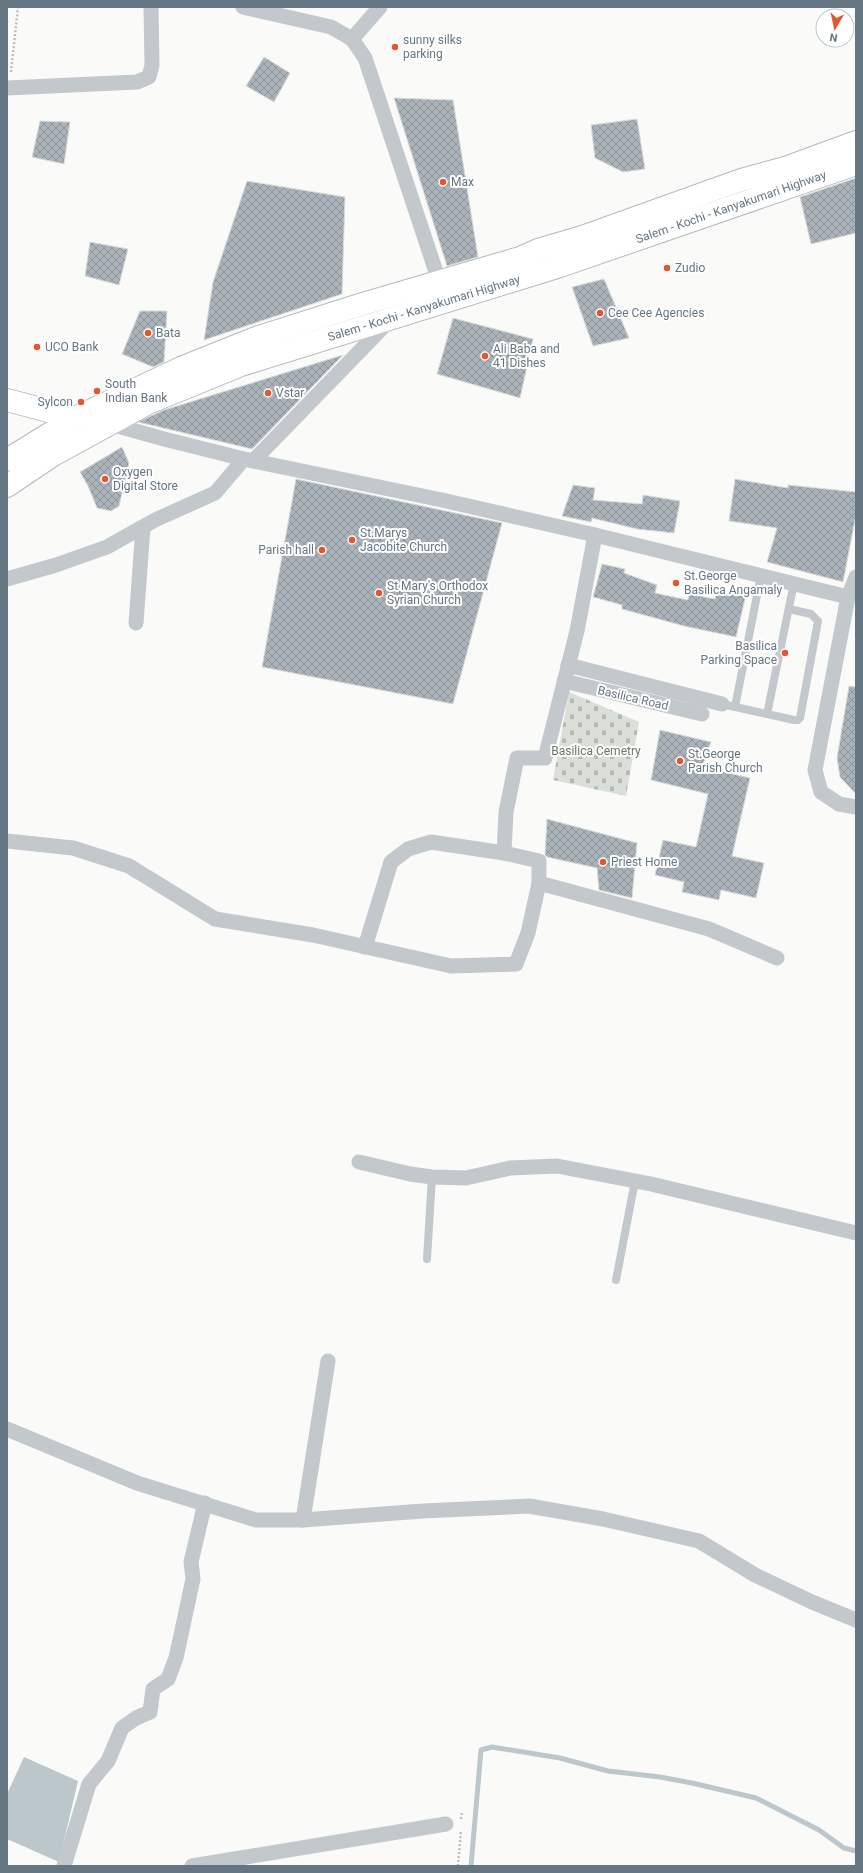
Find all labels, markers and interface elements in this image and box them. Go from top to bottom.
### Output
north arrow [815,8,855,48]
text: N [828,30,838,44]
place label: sunny silks parking [403,33,462,61]
marker: sunny silks parking [390,42,400,52]
street label: Salem - Kochi - Kanyakumari Highway [634,168,828,246]
place label: Max [451,175,474,189]
marker: Max [438,177,448,187]
place label: Zudio [675,261,705,275]
marker: Zudio [662,263,672,273]
street label: Salem - Kochi - Kanyakumari Highway [326,272,522,344]
place label: Cee Cee Agencies [608,306,704,320]
marker: Cee Cee Agencies [595,308,605,318]
place label: Bata [156,326,180,340]
marker: Bata [143,328,153,338]
place label: UCO Bank [45,340,99,354]
marker: UCO Bank [32,342,42,352]
place label: Ali Baba and 41 Dishes [493,342,560,370]
marker: Ali Baba and 41 Dishes [480,351,490,361]
place label: South Indian Bank [105,377,168,405]
marker: South Indian Bank [92,386,102,396]
place label: Vstar [276,386,304,400]
marker: Vstar [263,388,273,398]
place label: Sylcon [38,395,73,409]
marker: Sylcon [76,397,86,407]
place label: Oxygen Digital Store [113,465,178,493]
marker: Oxygen Digital Store [100,474,110,484]
place label: St.Marys Jacobite Church [360,526,447,554]
marker: St.Marys Jacobite Church [347,535,357,545]
place label: Parish hall [258,543,314,557]
marker: Parish hall [317,545,327,555]
place label: St.George Basilica Angamaly [684,569,782,597]
marker: St.George Basilica Angamaly [671,578,681,588]
place label: St Mary's Orthodox Syrian Church [387,579,488,607]
marker: St Mary's Orthodox Syrian Church [374,588,384,598]
place label: Basilica Parking Space [701,639,777,667]
marker: Basilica Parking Space [780,648,790,658]
street label: Basilica Road [596,683,670,713]
park label: Basilica Cemetry [551,744,641,758]
place label: St.George Parish Church [688,747,763,775]
marker: St.George Parish Church [675,756,685,766]
place label: Priest Home [611,855,677,869]
marker: Priest Home [598,857,608,867]

